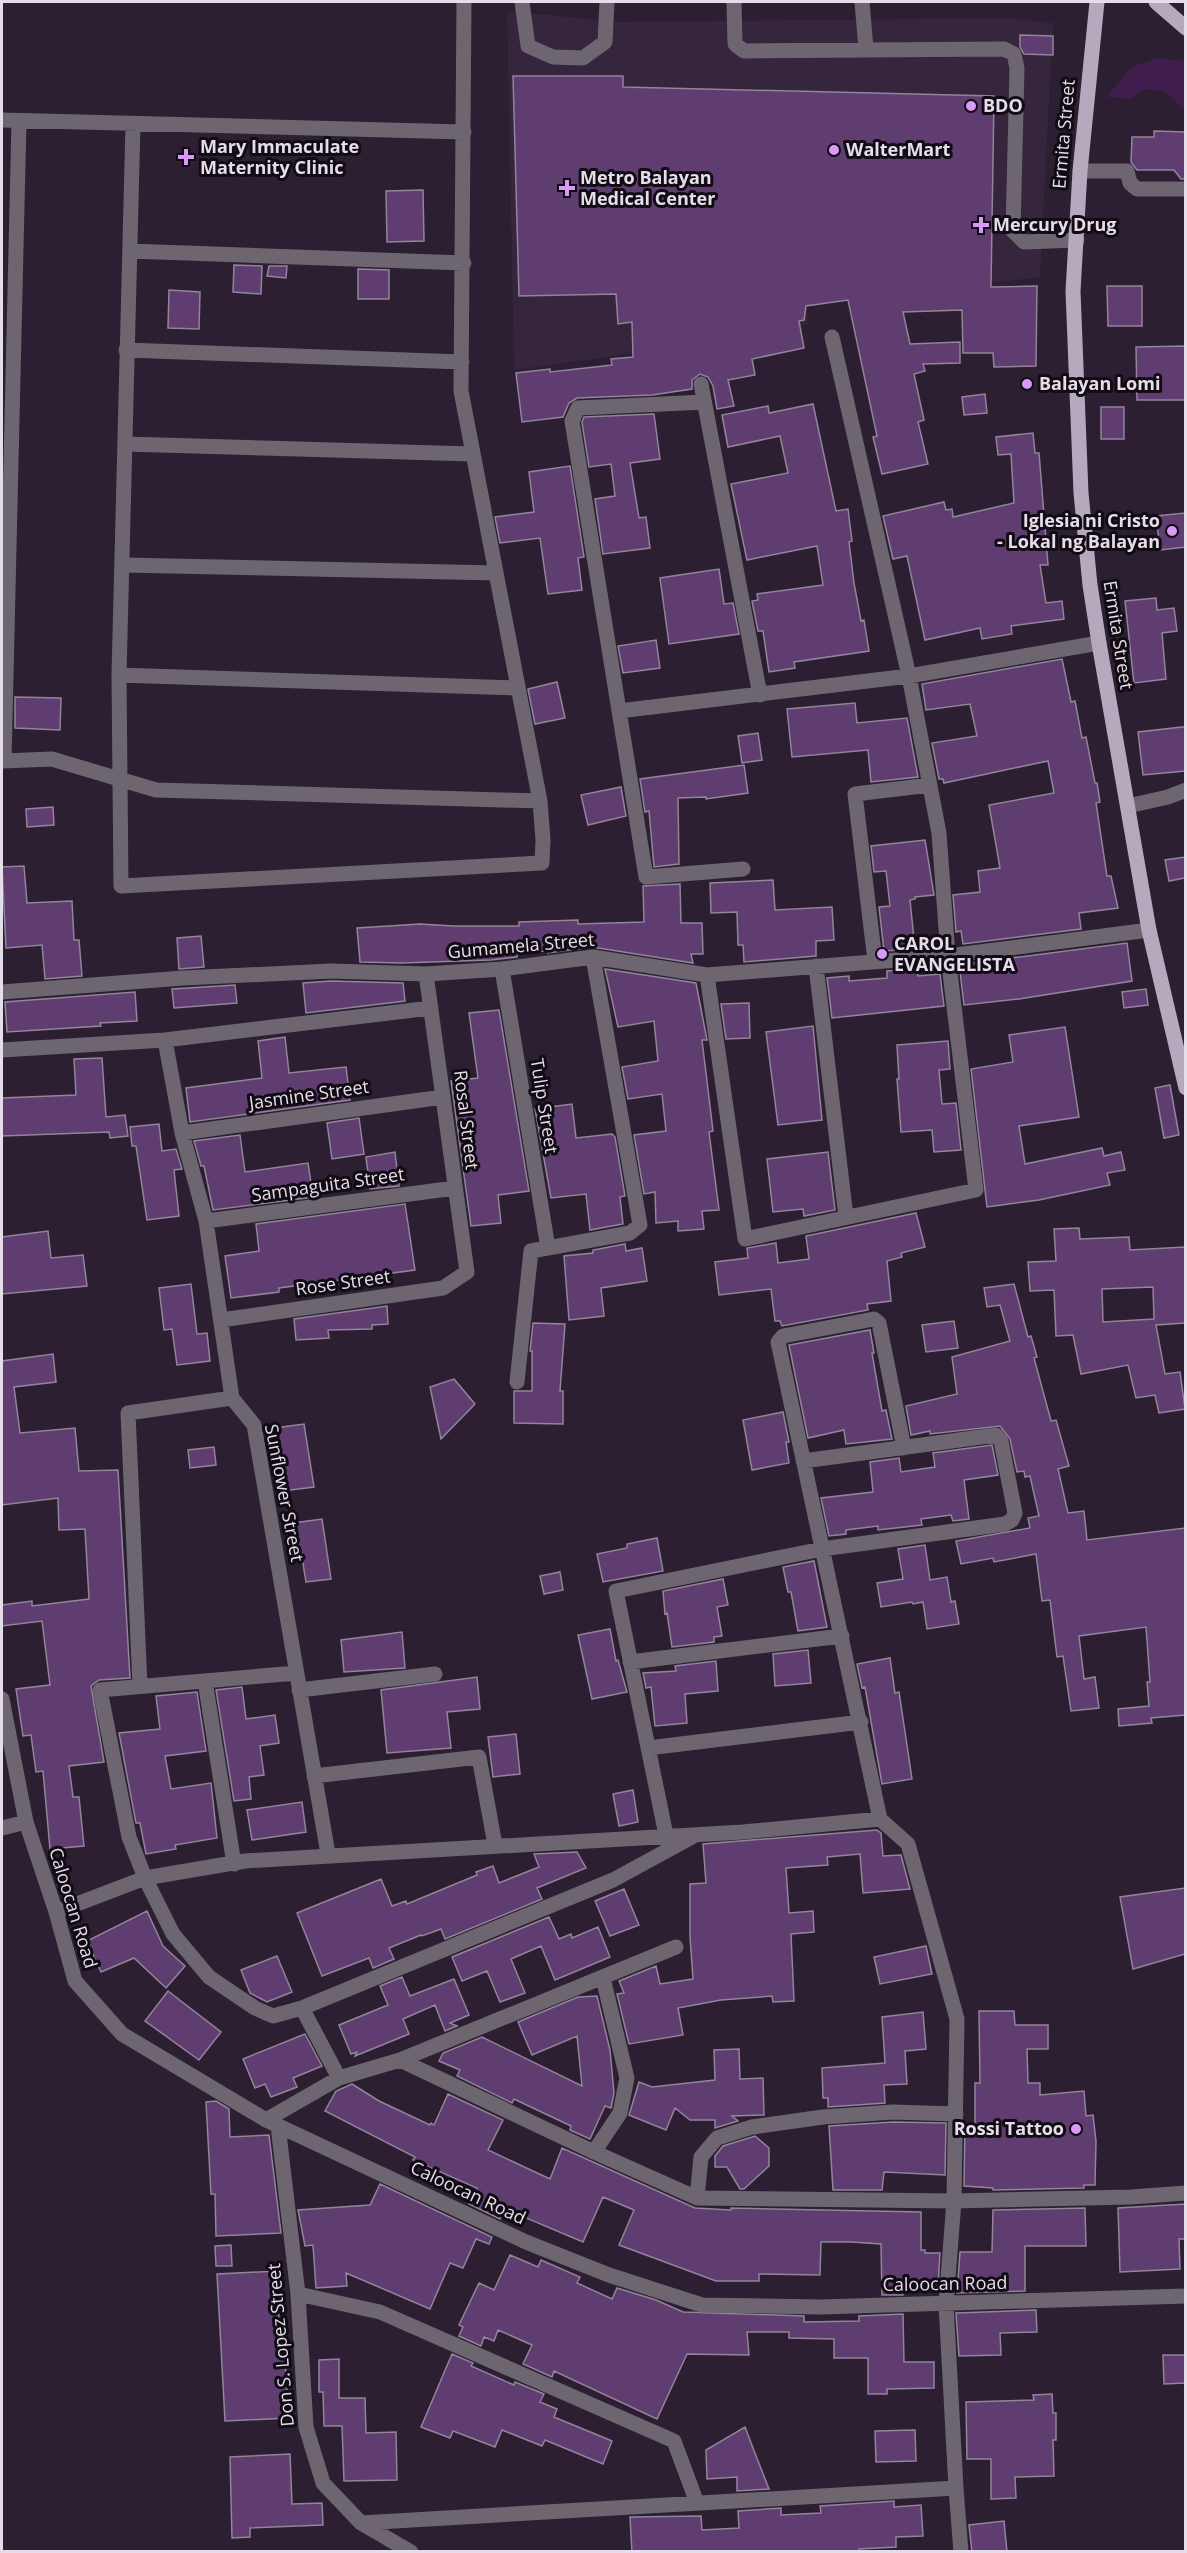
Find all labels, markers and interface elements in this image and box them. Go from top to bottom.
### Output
street label: Ermita Street [1046,78,1080,190]
place label: BDO [983,93,1023,117]
marker: BDO [964,99,978,113]
place label: Mary Immaculate Maternity Clinic [200,134,359,179]
place label: WalterMart [846,137,950,161]
marker: WalterMart [827,143,841,157]
marker: Mary Immaculate Maternity Clinic [177,148,195,166]
place label: Metro Balayan Medical Center [580,165,715,210]
marker: Metro Balayan Medical Center [558,179,576,197]
place label: Mercury Drug [993,212,1116,236]
marker: Mercury Drug [974,218,988,232]
place label: Balayan Lomi [1039,371,1160,395]
marker: Balayan Lomi [1020,377,1034,391]
place label: Iglesia ni Cristo - Lokal ng Balayan [997,508,1160,553]
marker: Iglesia ni Cristo - Lokal ng Balayan [1165,524,1179,538]
street label: Ermita Street [1099,579,1139,691]
street label: Gumamela Street [447,927,595,963]
place label: CAROL EVANGELISTA [894,931,1015,976]
marker: CAROL EVANGELISTA [875,947,889,961]
street label: Tulip Street [526,1057,564,1155]
street label: Rosal Street [449,1069,485,1171]
street label: Jasmine Street [245,1074,370,1115]
street label: Sampaguita Street [250,1161,406,1207]
street label: Rose Street [294,1263,392,1301]
street label: Sunflower Street [260,1422,310,1564]
street label: Caloocan Road [44,1845,104,1971]
place label: Rossi Tattoo [954,2116,1064,2140]
marker: Rossi Tattoo [1069,2122,1083,2136]
street label: Caloocan Road [407,2155,530,2229]
street label: Don S. Lopez Street [261,2263,299,2428]
street label: Caloocan Road [882,2270,1008,2296]

